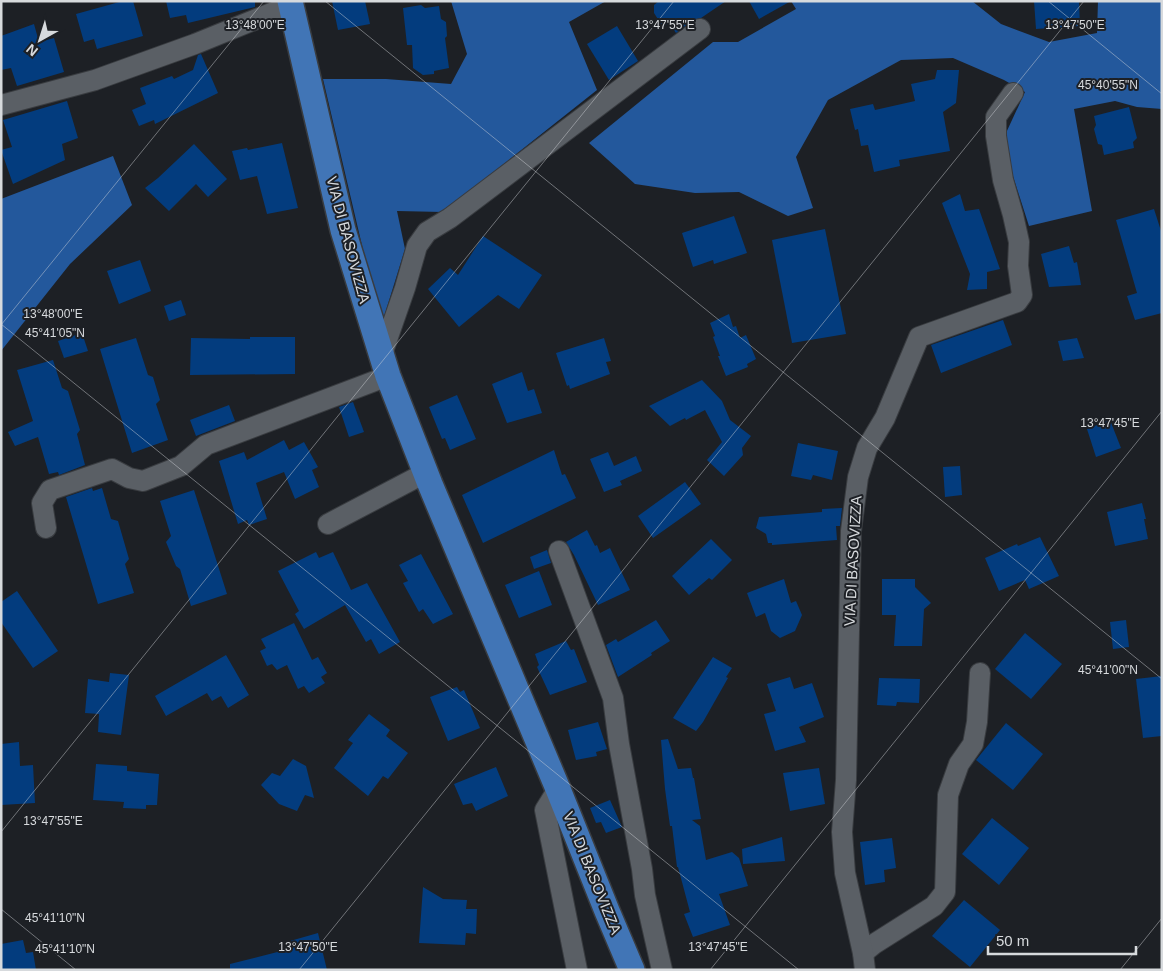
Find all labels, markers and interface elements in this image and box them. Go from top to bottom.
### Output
north arrow [15,15,65,65]
text: 13°48'00"E [225,18,285,32]
text: 13°47'55"E [635,18,695,32]
text: 13°47'50"E [1045,18,1105,32]
text: N [23,41,41,60]
text: 45°40'55"N [1078,78,1138,92]
street label: VIA DI BASOVIZZA [323,174,374,305]
text: 13°48'00"E [23,307,83,321]
text: 45°41'05"N [25,326,85,340]
text: 13°47'45"E [1080,416,1140,430]
street label: VIA DI BASOVIZZA [841,495,864,627]
text: 45°41'00"N [1078,663,1138,677]
street label: VIA DI BASOVIZZA [560,809,625,937]
text: 13°47'55"E [23,814,83,828]
text: 45°41'10"N [25,911,85,925]
scale bar [988,924,1136,956]
text: 50 m [996,932,1029,949]
text: 13°47'50"E [278,940,338,954]
text: 13°47'45"E [688,940,748,954]
text: 45°41'10"N [35,942,95,956]

